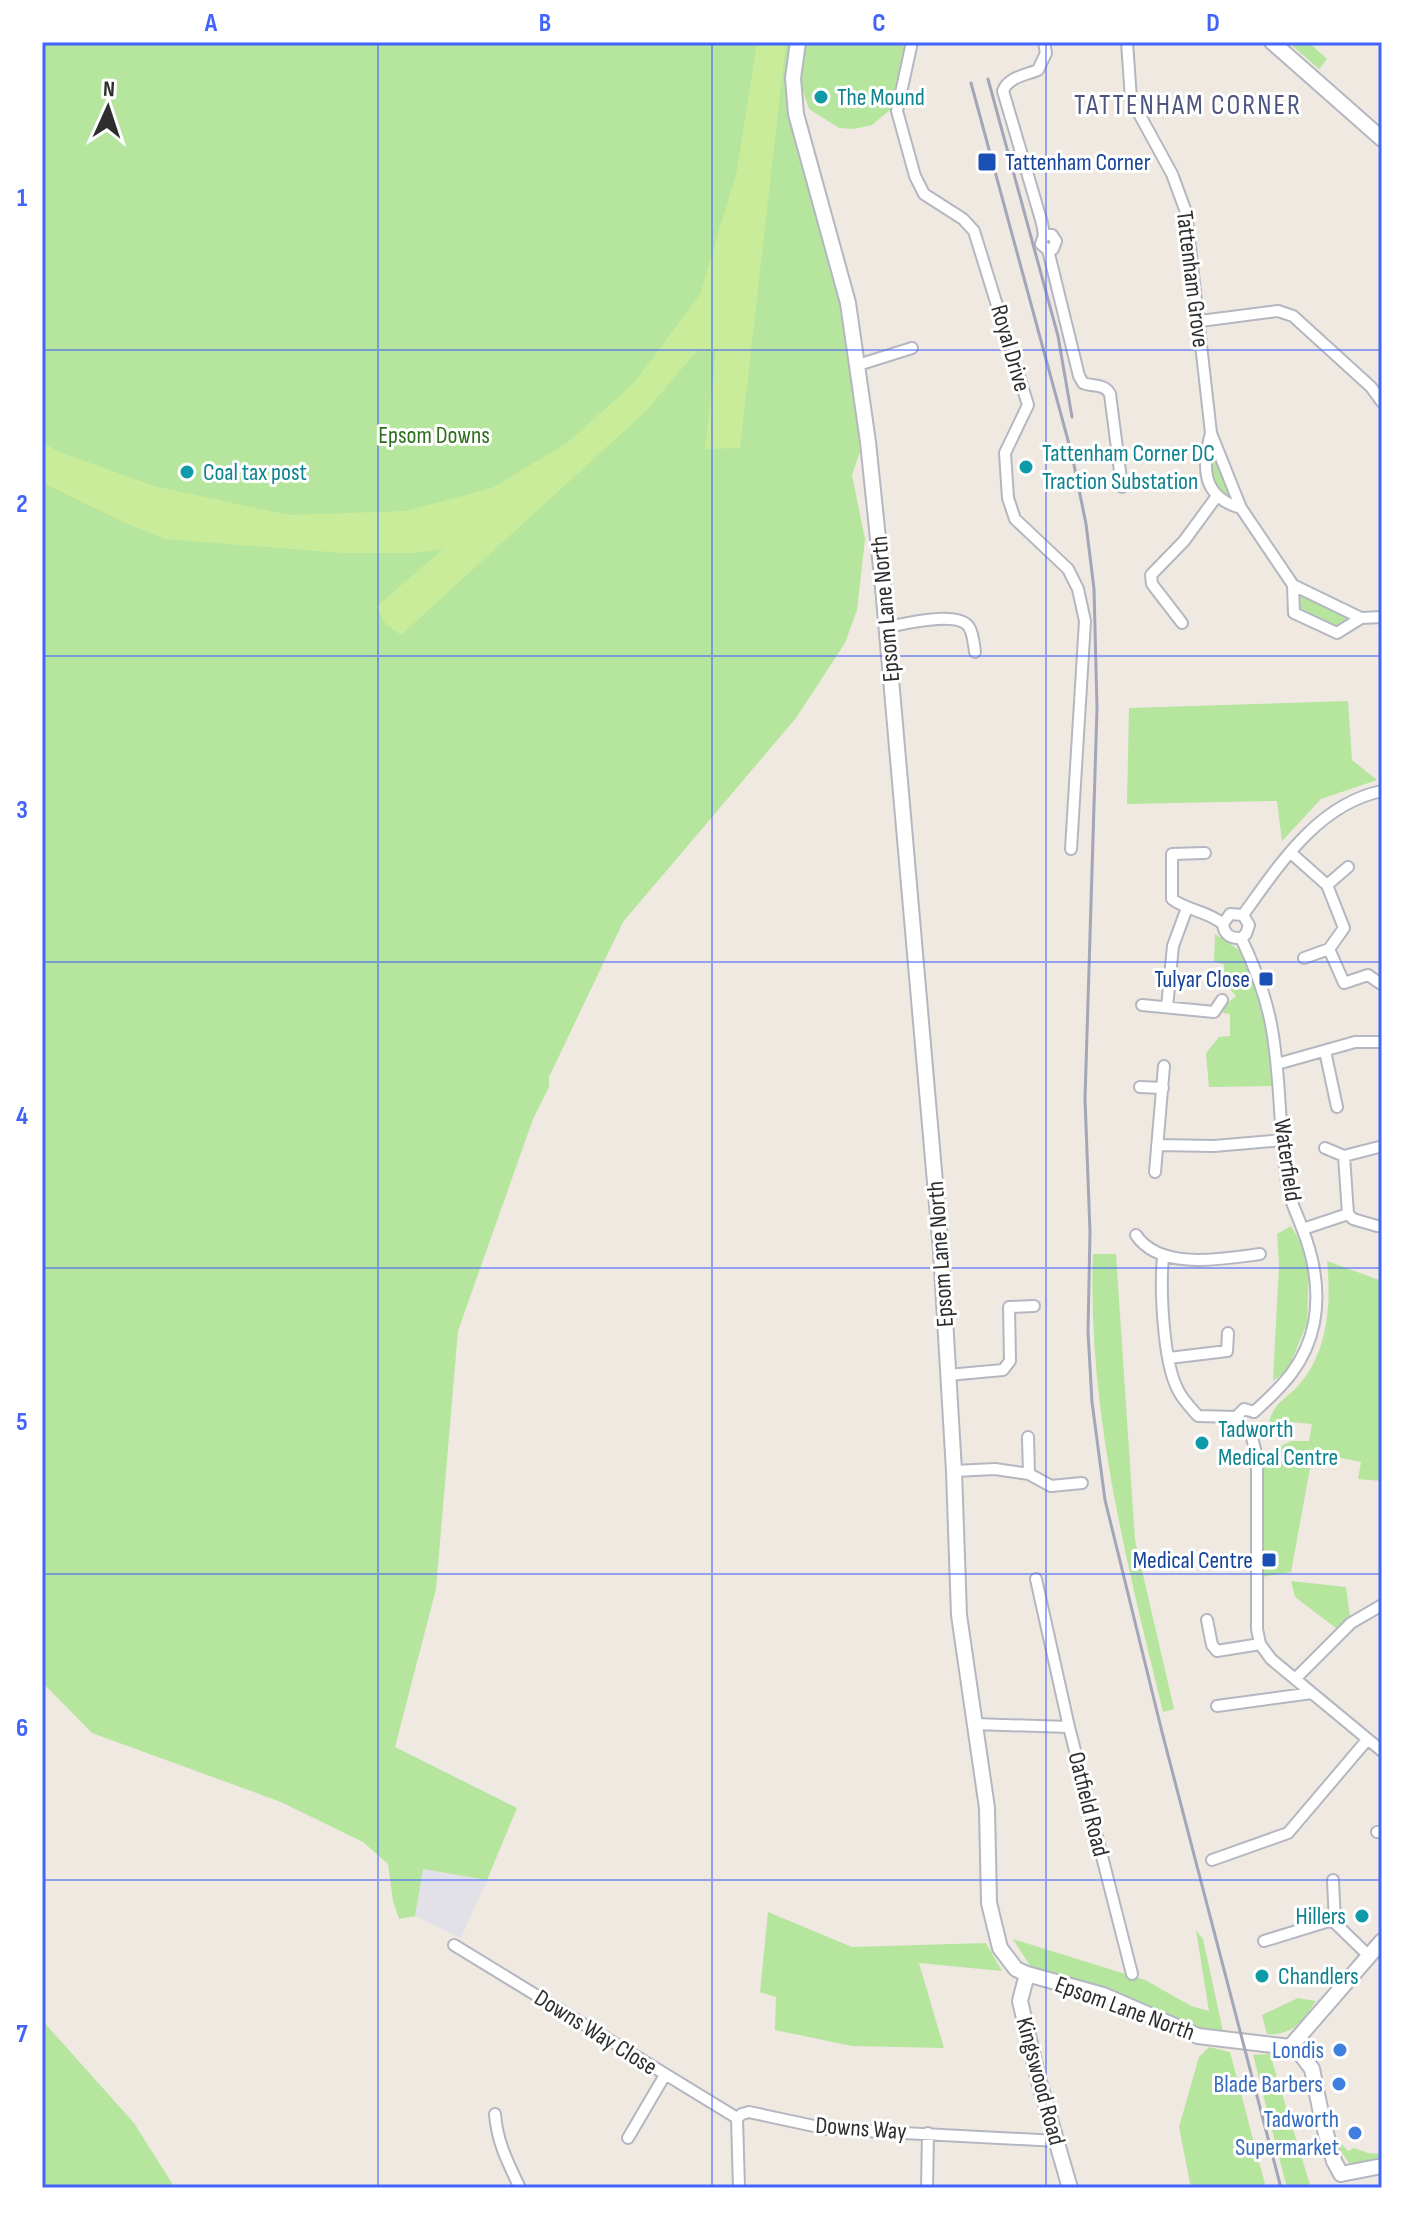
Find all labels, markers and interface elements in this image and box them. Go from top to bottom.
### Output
text: A [204,8,218,39]
text: B [539,8,551,39]
text: C [872,8,886,39]
text: D [1206,8,1220,39]
north arrow [68,68,148,148]
text: N [102,76,116,103]
place label: The Mound [837,83,925,112]
marker: The Mound [812,88,830,106]
district label: TATTENHAM CORNER [1074,89,1302,122]
place label: Tattenham Corner [1005,148,1151,177]
marker: Tattenham Corner [976,151,998,173]
text: 1 [17,183,27,214]
street label: Tattenham Grove [1170,209,1215,349]
street label: Royal Drive [984,301,1037,395]
park label: Epsom Downs [378,421,490,450]
place label: Tattenham Corner DC Traction Substation [1042,439,1215,496]
place label: Coal tax post [203,458,307,487]
marker: Tattenham Corner DC Traction Substation [1017,458,1035,476]
marker: Coal tax post [178,463,196,481]
text: 2 [16,489,28,520]
street label: Epsom Lane North [865,535,906,683]
text: 3 [16,795,28,826]
place label: Tulyar Close [1154,965,1250,994]
marker: Tulyar Close [1257,970,1275,988]
text: 4 [16,1101,28,1132]
street label: Waterfield [1267,1117,1308,1203]
street label: Epsom Lane North [921,1180,960,1328]
text: 5 [16,1407,28,1438]
place label: Tadworth Medical Centre [1218,1415,1338,1472]
marker: Tadworth Medical Centre [1193,1434,1211,1452]
place label: Medical Centre [1133,1546,1253,1575]
marker: Medical Centre [1260,1551,1278,1569]
text: 6 [16,1713,28,1744]
street label: Oatfield Road [1062,1749,1115,1859]
place label: Hillers [1296,1902,1346,1931]
marker: Hillers [1353,1907,1371,1925]
place label: Chandlers [1278,1962,1359,1991]
marker: Chandlers [1253,1967,1271,1985]
street label: Epsom Lane North [1051,1970,1199,2047]
street label: Downs Way Close [529,1983,662,2082]
street label: Kingswood Road [1010,2014,1071,2148]
text: 7 [16,2019,28,2050]
place label: Londis [1272,2036,1324,2065]
marker: Londis [1331,2041,1349,2059]
place label: Blade Barbers [1214,2070,1323,2099]
marker: Blade Barbers [1330,2075,1348,2093]
place label: Tadworth Supermarket [1235,2105,1339,2162]
street label: Downs Way [814,2111,907,2146]
marker: Tadworth Supermarket [1346,2124,1364,2142]

